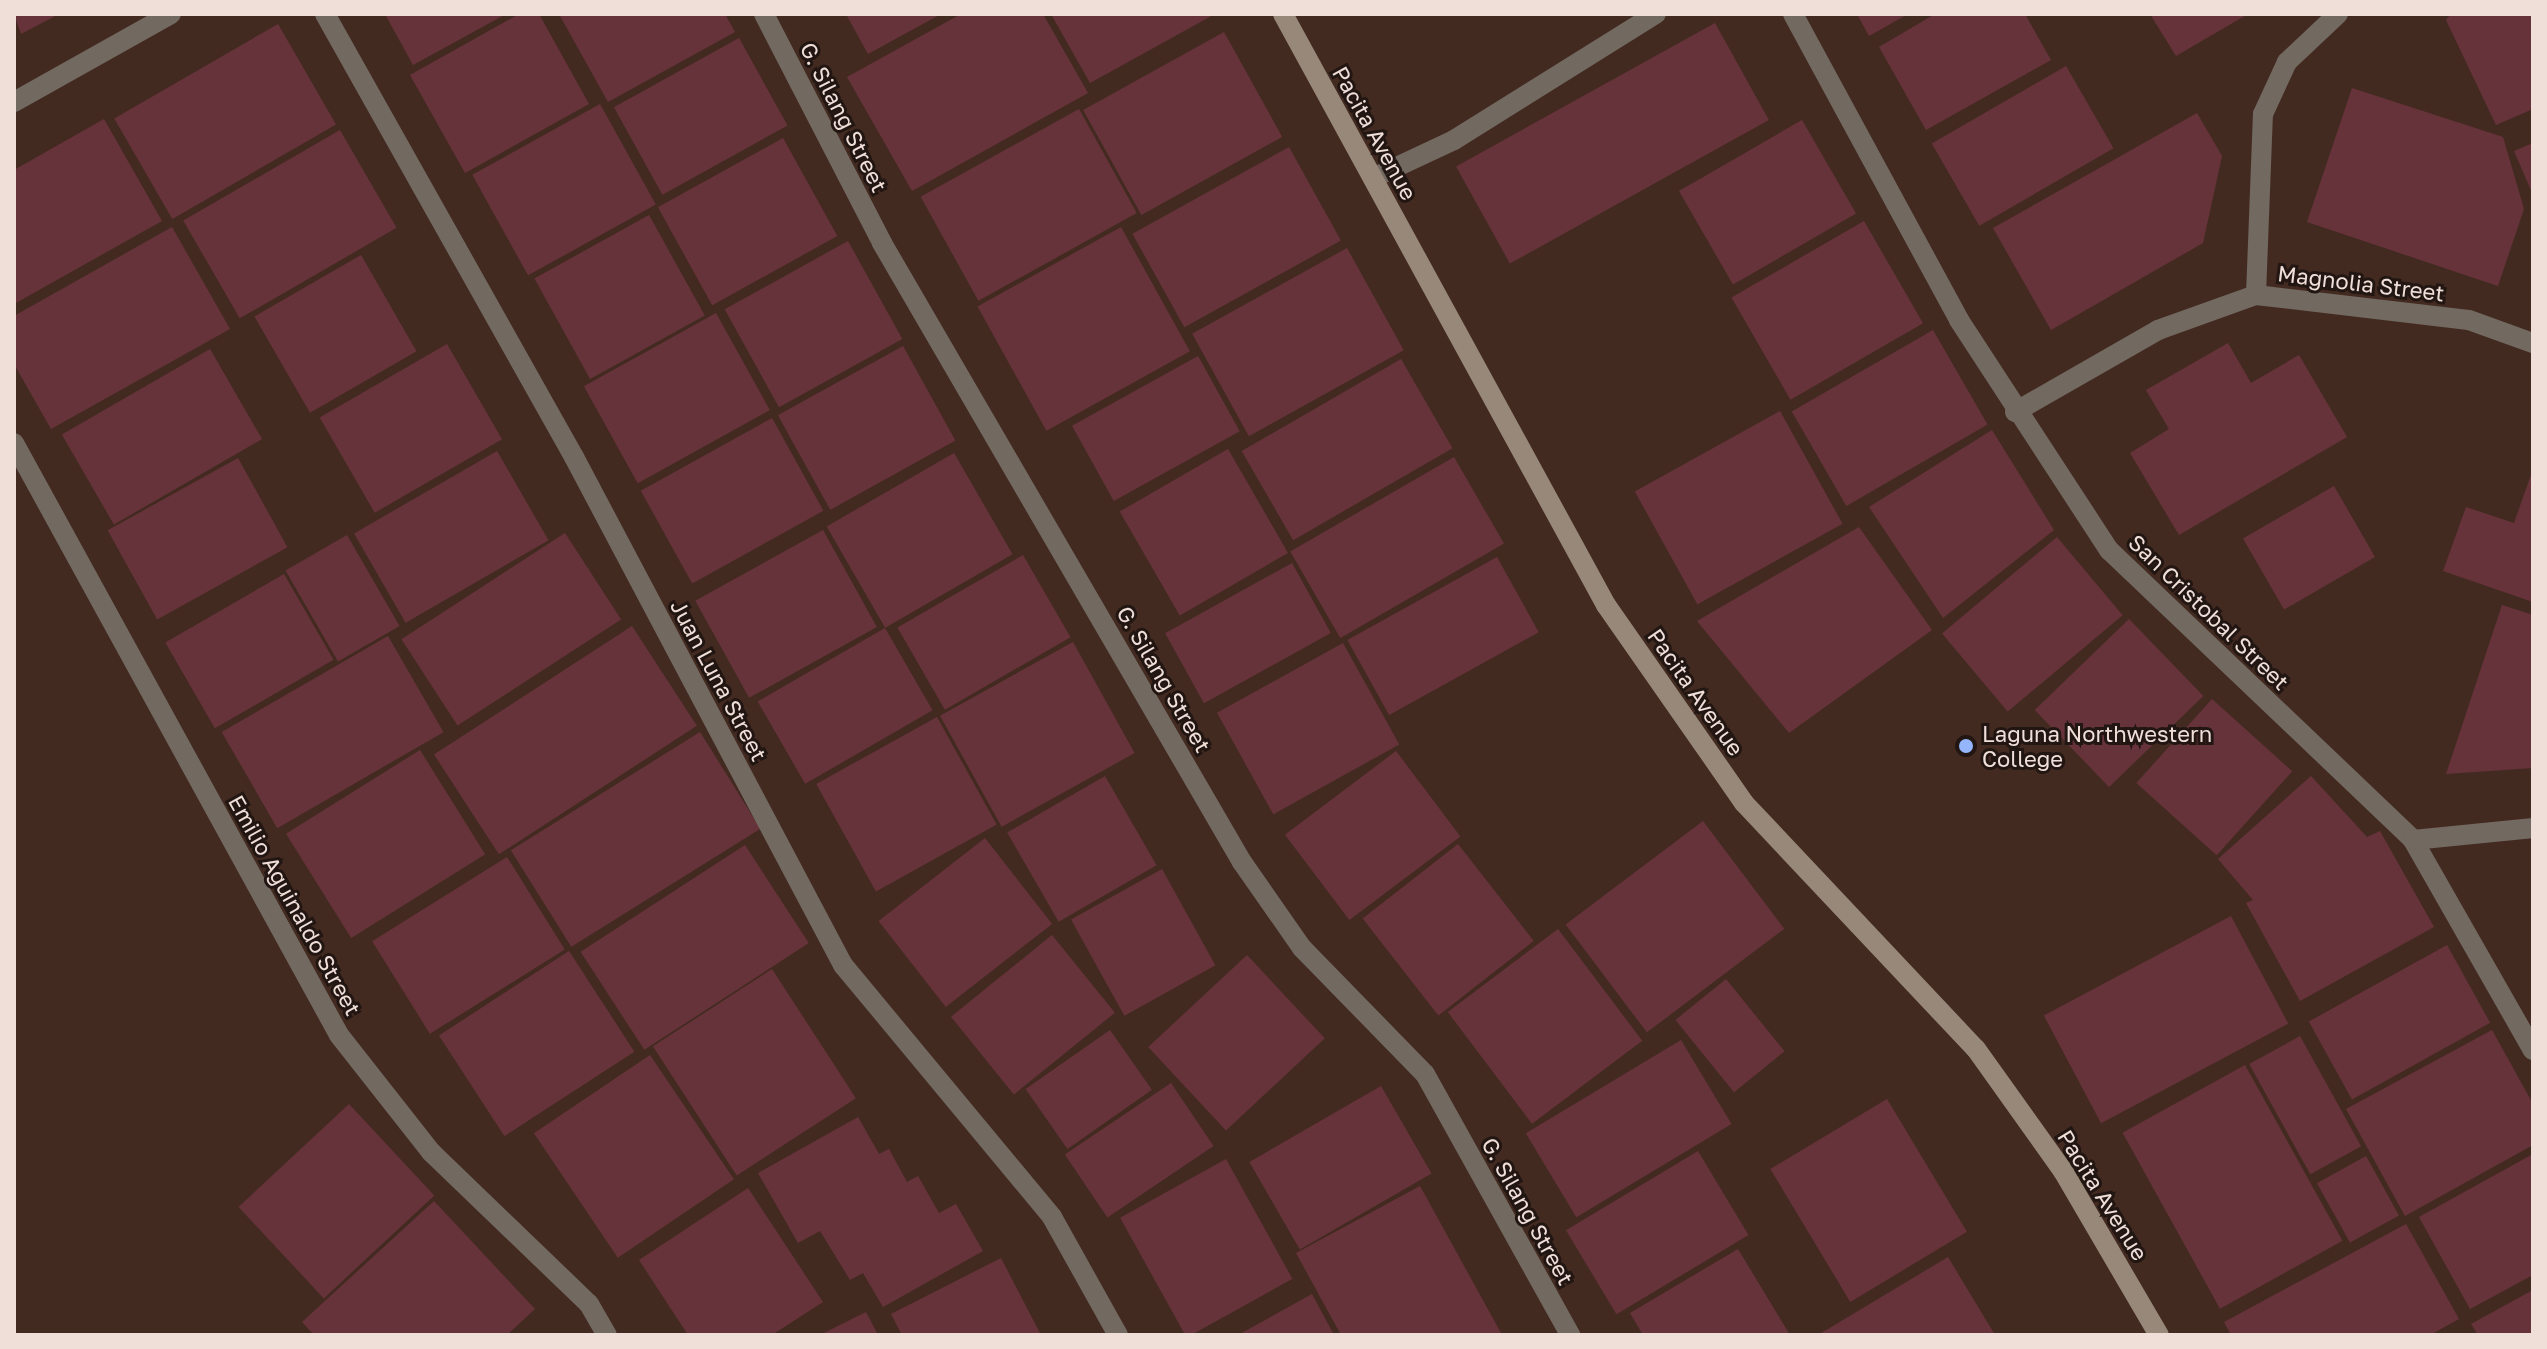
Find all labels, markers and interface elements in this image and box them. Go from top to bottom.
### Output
street label: G. Silang Street [795,38,893,196]
street label: Pacita Avenue [1327,61,1423,205]
street label: Magnolia Street [2276,260,2446,306]
street label: San Cristobal Street [2123,529,2295,695]
street label: Juan Luna Street [665,595,773,765]
street label: G. Silang Street [1111,601,1217,757]
street label: Pacita Avenue [1642,623,1750,761]
place label: Laguna Northwestern College [1982,720,2212,772]
marker: Laguna Northwestern College [1957,737,1975,755]
street label: Emilio Aguinaldo Street [223,790,367,1020]
street label: Pacita Avenue [2052,1125,2154,1265]
street label: G. Silang Street [1477,1133,1579,1289]

